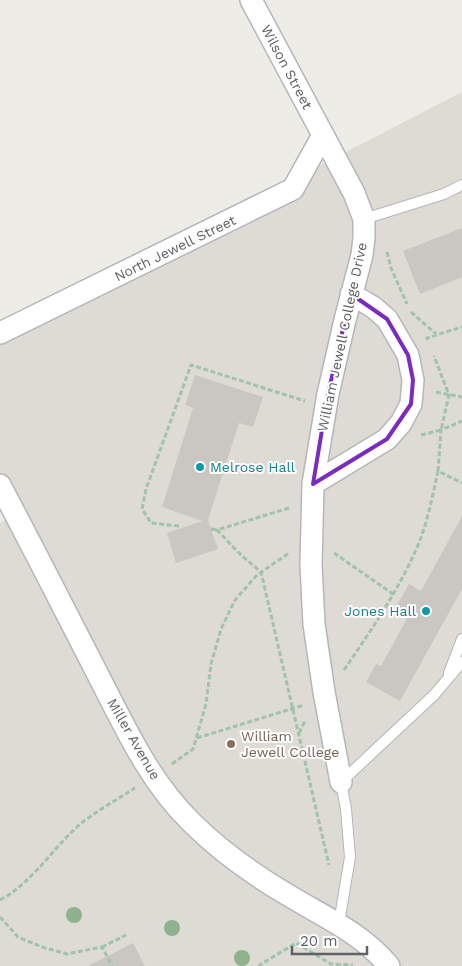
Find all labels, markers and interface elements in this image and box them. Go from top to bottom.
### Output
street label: Wilson Street [258,22,316,112]
street label: North Jewell Street [112,212,238,284]
street label: William Jewell College Drive [314,241,370,433]
place label: Melrose Hall [210,459,296,475]
marker: Melrose Hall [194,461,206,473]
place label: Jones Hall [344,603,417,619]
marker: Jones Hall [420,605,432,617]
street label: Miller Avenue [104,695,164,783]
place label: William Jewell College [241,728,339,760]
marker: William Jewell College [225,738,237,750]
scale bar [292,924,367,956]
text: 20 m [300,932,338,950]

